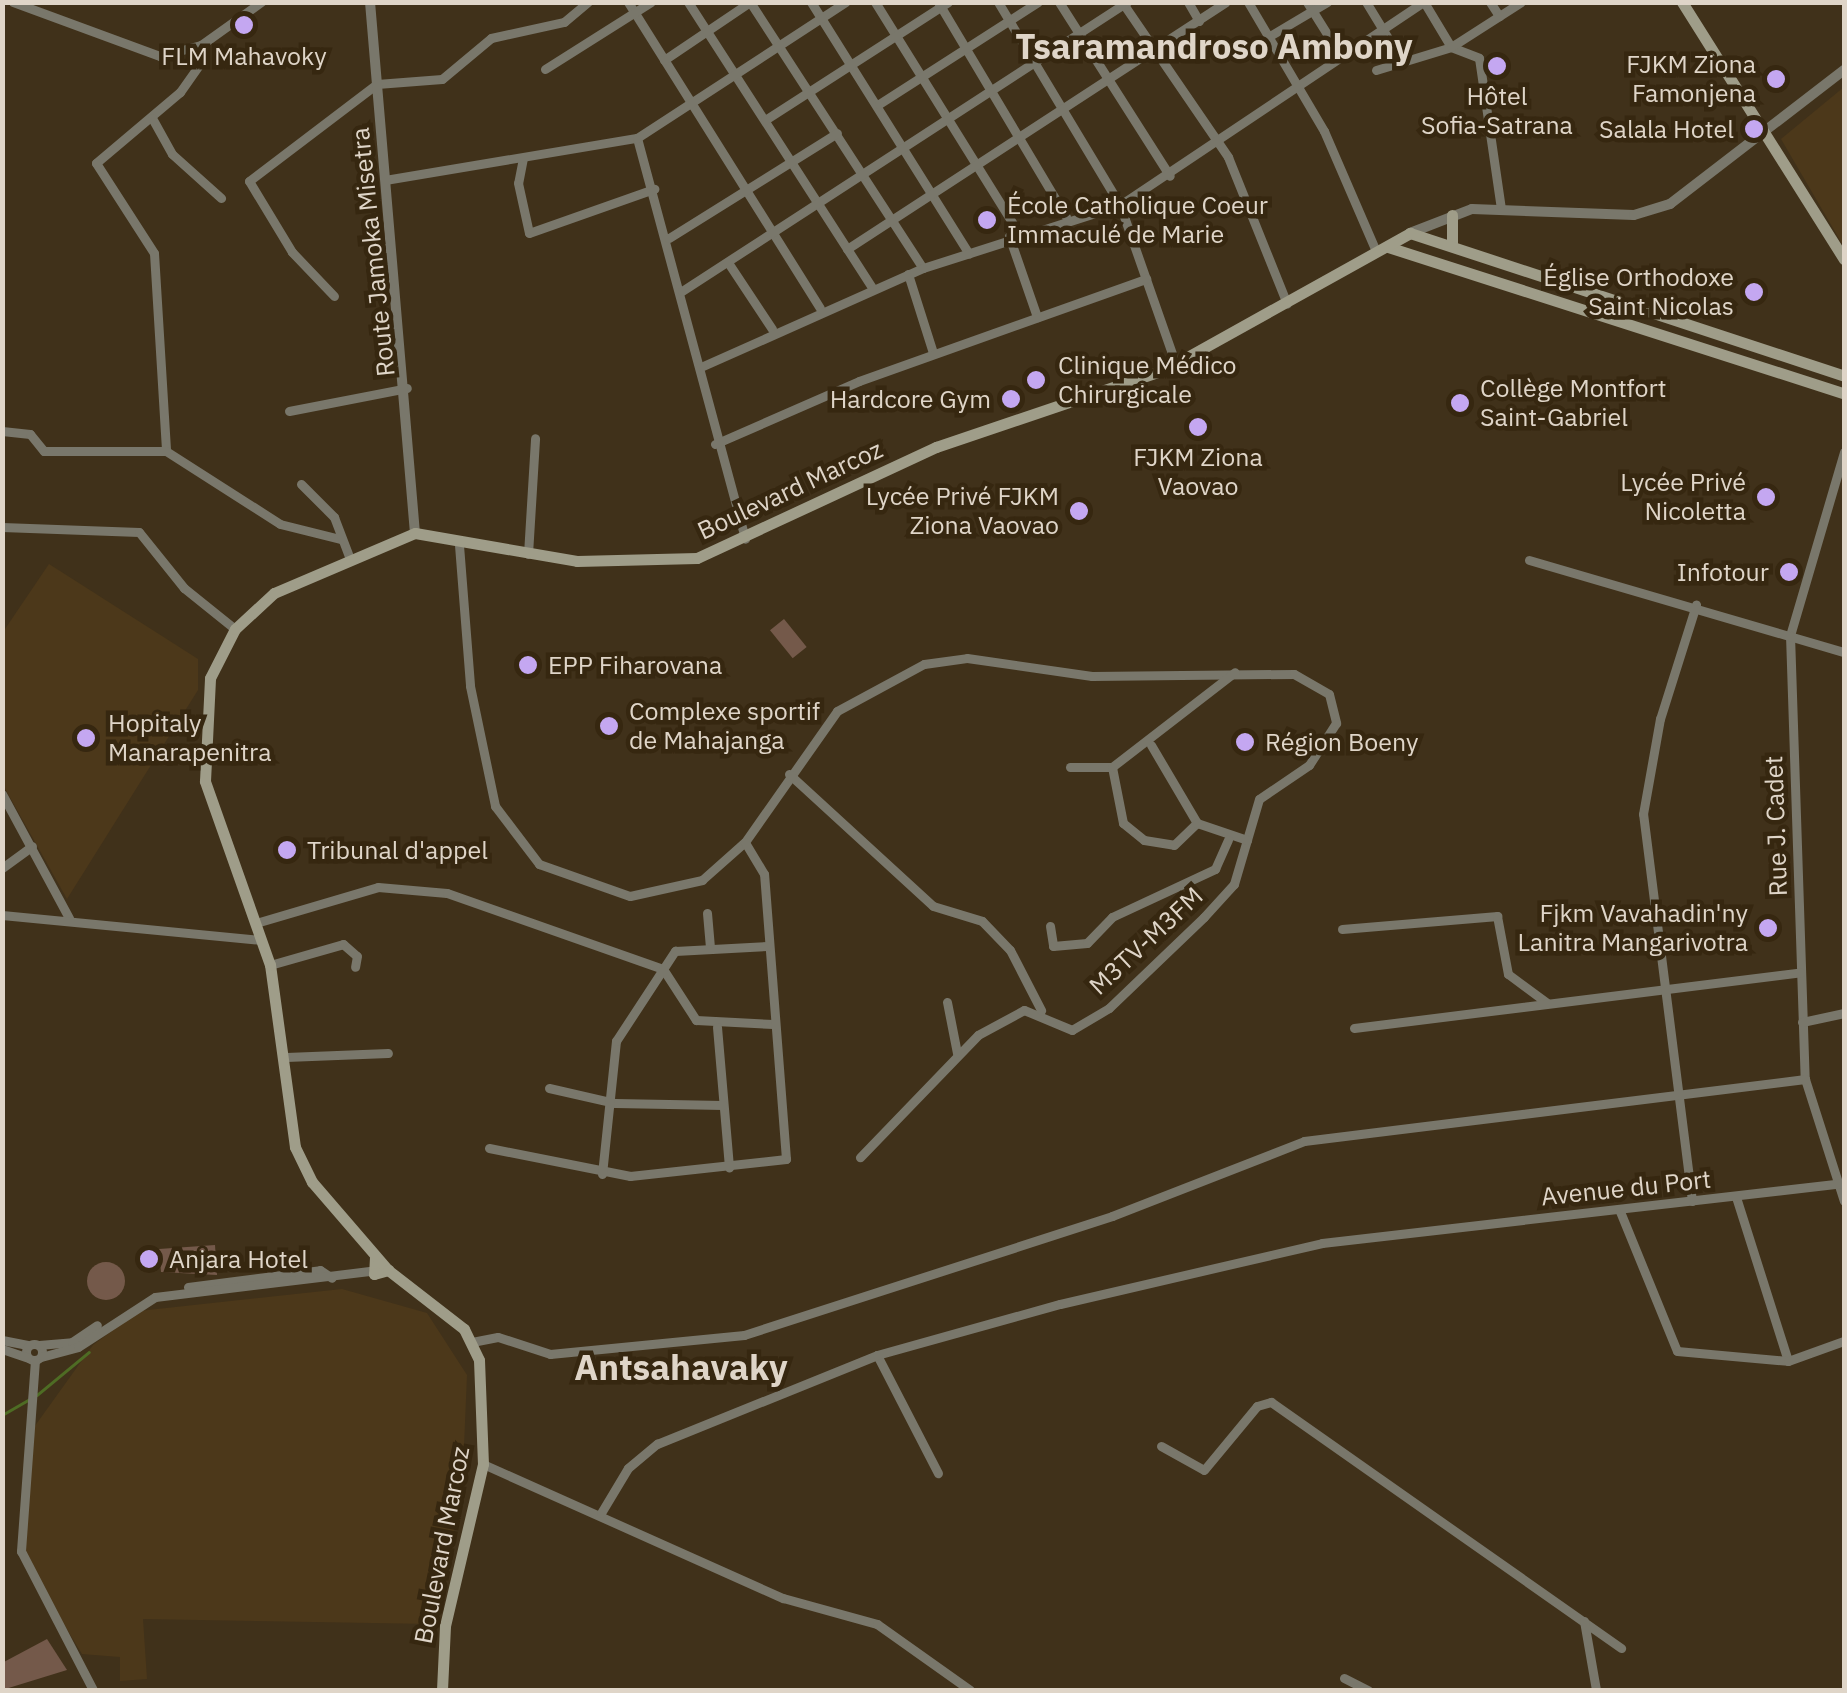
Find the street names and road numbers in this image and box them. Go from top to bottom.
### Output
street label: Route Jamoka Misetra [345,126,401,378]
street label: Boulevard Marcoz [693,434,887,546]
street label: Rue J. Cadet [1759,755,1793,897]
street label: M3TV-M3FM [1083,881,1209,1001]
street label: Avenue du Port [1540,1164,1712,1212]
street label: Boulevard Marcoz [408,1444,476,1646]

